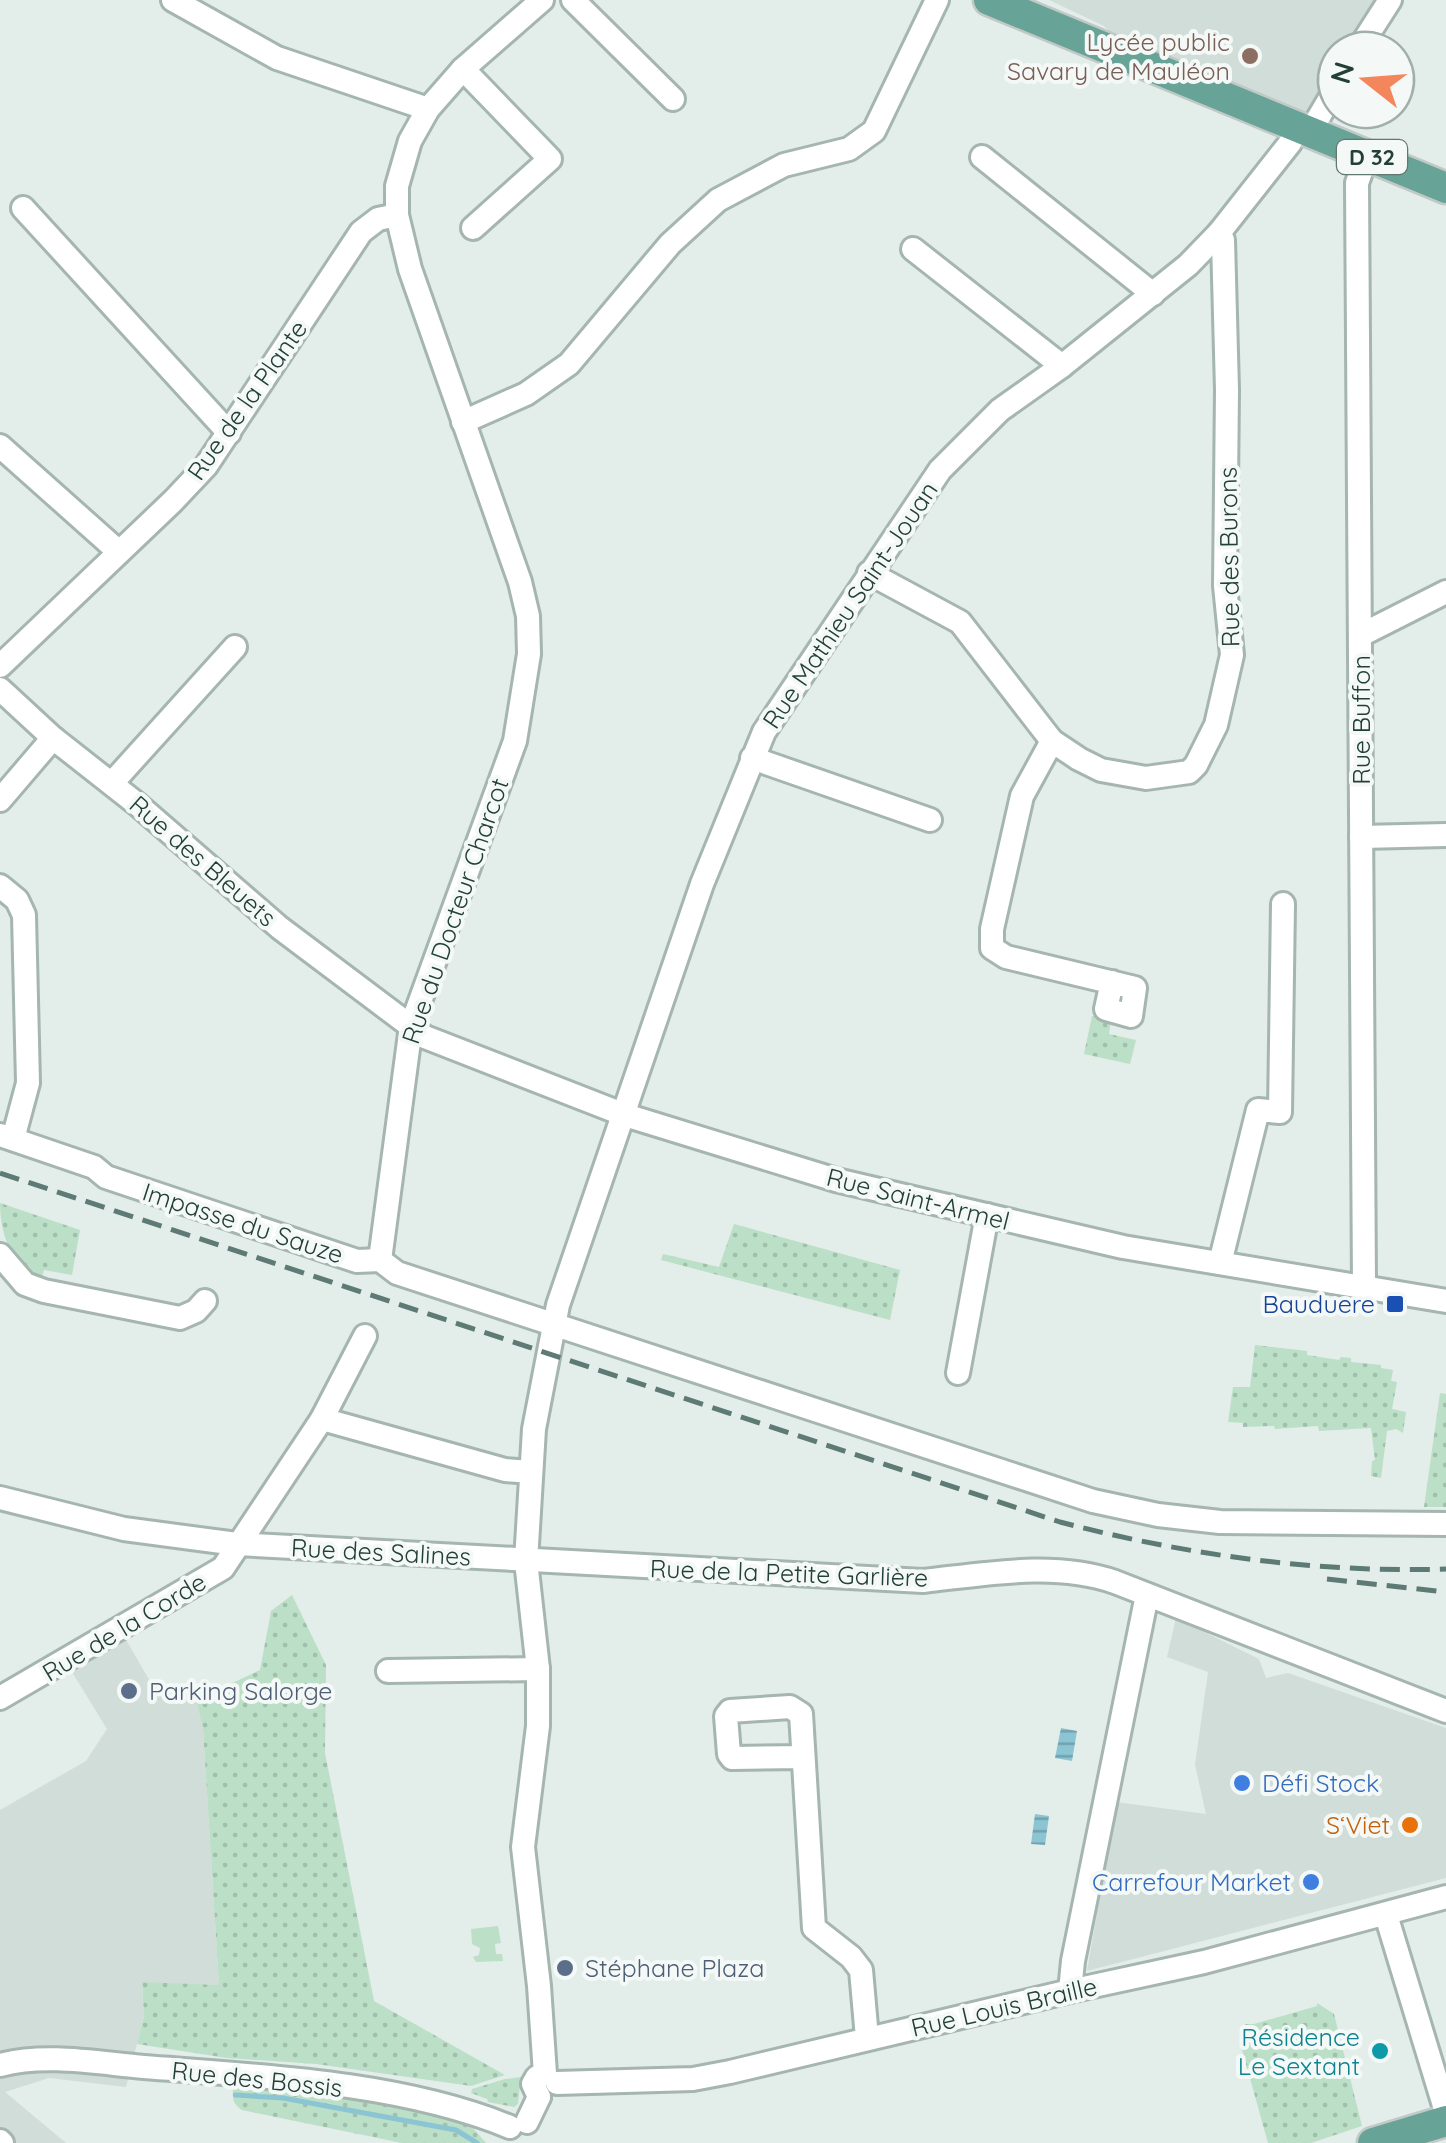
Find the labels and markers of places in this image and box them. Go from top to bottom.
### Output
place label: Lycée public Savary de Mauléon [1007,26,1230,86]
marker: Lycée public Savary de Mauléon [1239,45,1261,67]
place label: Bauduere [1262,1288,1375,1319]
marker: Bauduere [1384,1293,1406,1315]
place label: Parking Salorge [149,1675,332,1706]
marker: Parking Salorge [118,1680,140,1702]
place label: Défi Stock [1262,1767,1379,1798]
marker: Défi Stock [1231,1772,1253,1794]
place label: S‘Viet [1326,1809,1390,1840]
marker: S‘Viet [1399,1814,1421,1836]
place label: Carrefour Market [1092,1866,1291,1897]
marker: Carrefour Market [1300,1871,1322,1893]
place label: Stéphane Plaza [585,1952,764,1983]
marker: Stéphane Plaza [554,1957,576,1979]
place label: Résidence Le Sextant [1238,2021,1360,2081]
marker: Résidence Le Sextant [1369,2040,1391,2062]

